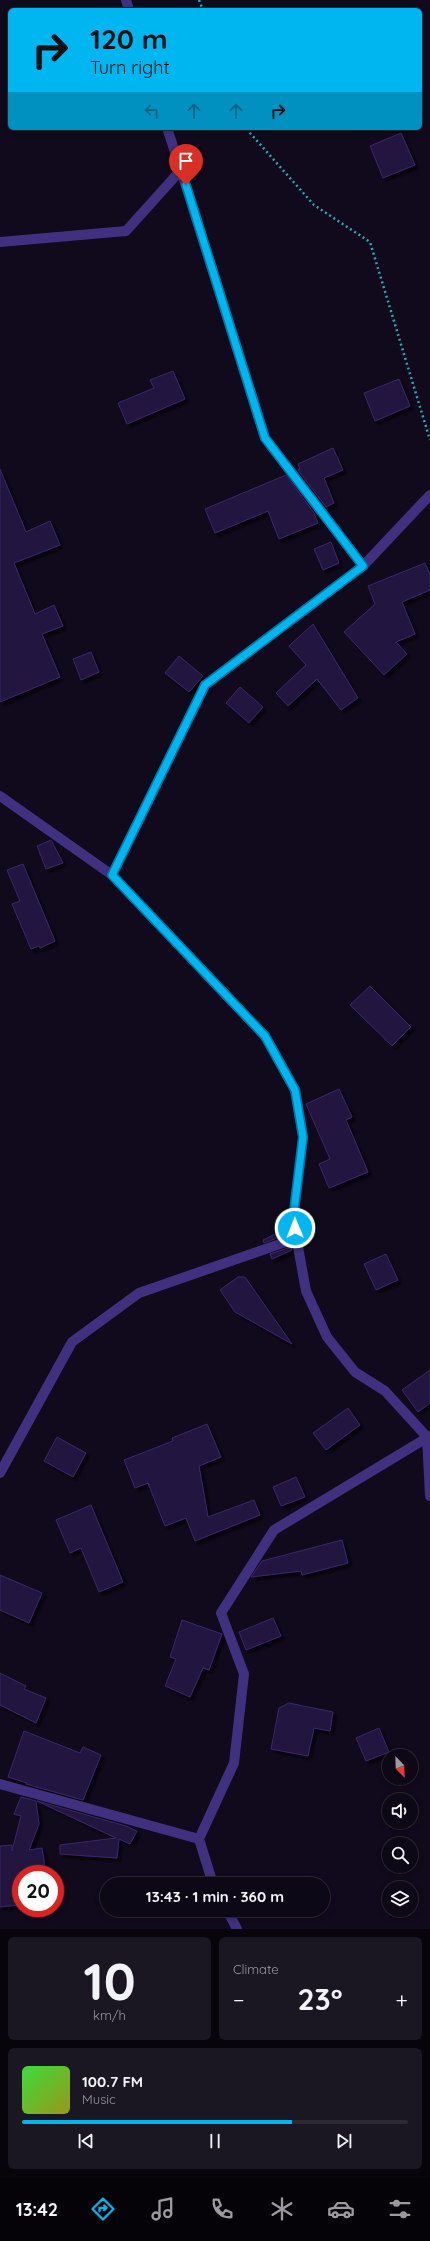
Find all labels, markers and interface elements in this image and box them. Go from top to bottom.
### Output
text: 120 m [90,21,168,56]
icon: right [24,24,76,76]
text: Turn right [90,56,170,79]
icon: left [141,100,163,122]
icon: ahead [183,100,205,122]
icon: ahead [225,100,247,122]
icon: right [267,100,289,122]
pin [169,144,203,185]
icon: arrive [175,150,197,172]
position arrow [274,1207,316,1249]
north arrow [382,1749,418,1785]
map controls [382,1749,418,1917]
button: sound [382,1793,418,1829]
button: search [382,1837,418,1873]
speed limit sign: 20 [12,1865,64,1917]
button: layers [382,1881,418,1917]
text: 13:43 · 1 min · 360 m [146,1887,284,1906]
text: 10 [83,1948,136,2013]
text: Climate [233,1961,279,1977]
text: 23° [298,1980,343,2018]
text: − [233,1986,244,2014]
text: + [396,1986,408,2014]
text: km/h [93,2007,126,2023]
text: 100.7 FM [82,2072,143,2091]
text: Music [82,2091,116,2107]
icon: previous [75,2130,97,2152]
icon: pause [204,2130,226,2152]
icon: next [333,2130,355,2152]
icon: directions [89,2195,117,2223]
icon: music [149,2195,177,2223]
icon: phone [208,2195,236,2223]
icon: climate [268,2195,296,2223]
icon: car [327,2195,355,2223]
icon: filters [386,2195,414,2223]
text: 13:42 [16,2198,58,2221]

